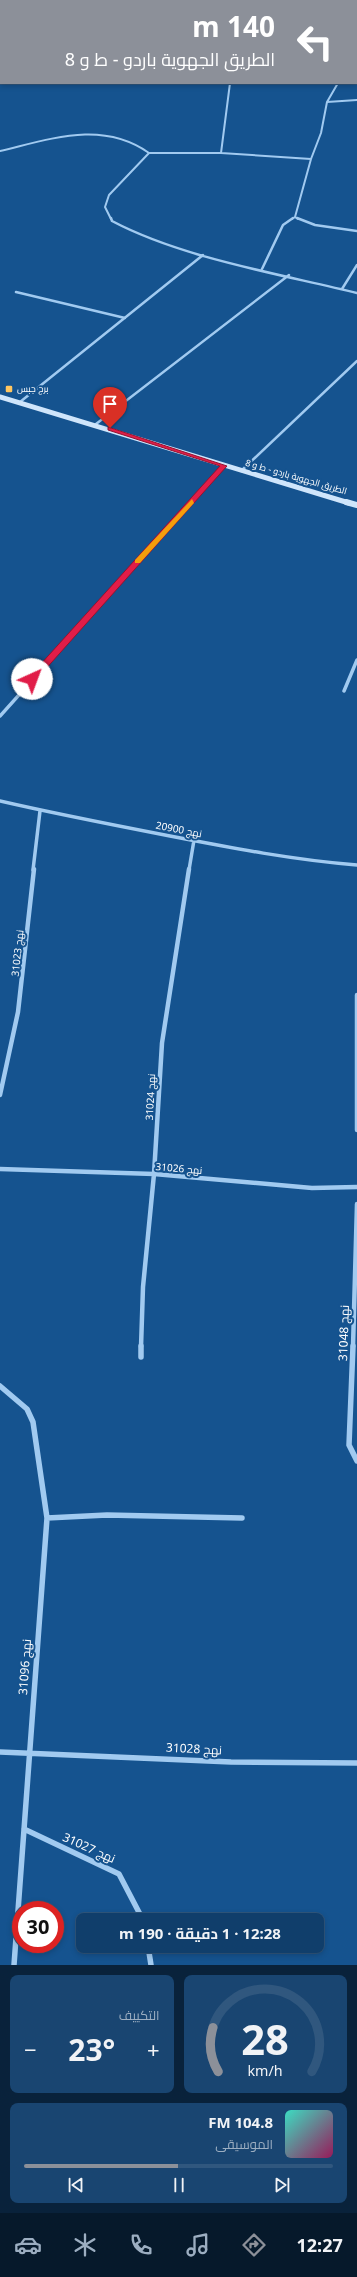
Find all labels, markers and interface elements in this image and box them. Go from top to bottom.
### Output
text: 140 m [192,7,275,45]
icon: left [289,16,341,68]
text: الطريق الجهوية باردو - ط و 8 [65,47,275,71]
place label: برج جبس [17,382,49,395]
marker: برج جبس [4,384,14,394]
pin [93,387,127,428]
icon: arrive [99,393,121,415]
street label: الطريق الجهوية باردو - ط و 8 [244,456,348,497]
position arrow [11,658,53,700]
street label: نهج 20900 [155,818,203,840]
street label: نهج 31023 [8,929,26,977]
street label: نهج 31024 [142,1073,158,1121]
street label: نهج 31026 [155,1159,203,1177]
street label: نهج 31048 [334,1305,353,1361]
street label: نهج 31096 [14,1638,35,1696]
street label: نهج 31028 [166,1739,222,1758]
street label: نهج 31027 [60,1828,118,1867]
speed limit sign: 30 [12,1901,64,1953]
text: 12:28 · 1 دقيقة · 190 m [119,1923,281,1943]
text: التكييف [119,2006,160,2024]
text: 28 [241,2011,289,2067]
text: 23° [68,2029,115,2070]
text: − [24,2034,37,2064]
text: + [147,2034,159,2064]
text: km/h [248,2061,283,2080]
text: 104.8 FM [208,2112,273,2132]
text: الموسيقى [215,2135,273,2153]
icon: previous [65,2174,87,2196]
icon: pause [168,2174,190,2196]
icon: next [271,2174,293,2196]
icon: car [14,2231,42,2259]
icon: climate [71,2231,99,2259]
icon: phone [127,2231,155,2259]
icon: music [184,2231,212,2259]
icon: directions [240,2231,268,2259]
text: 12:27 [297,2233,343,2257]

